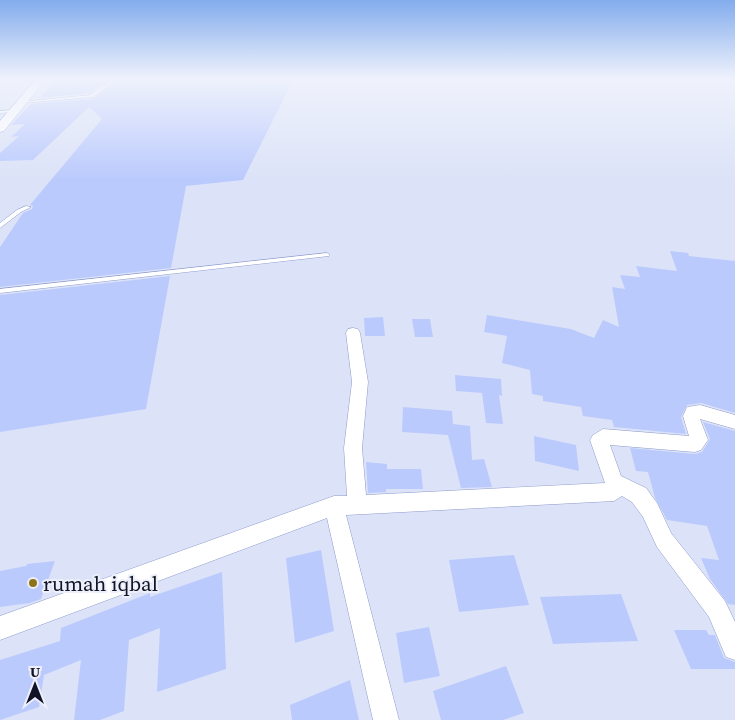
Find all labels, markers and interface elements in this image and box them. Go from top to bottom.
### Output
place label: rumah iqbal [43,569,158,598]
marker: rumah iqbal [27,577,39,589]
north arrow [10,660,60,710]
text: U [30,662,40,682]

